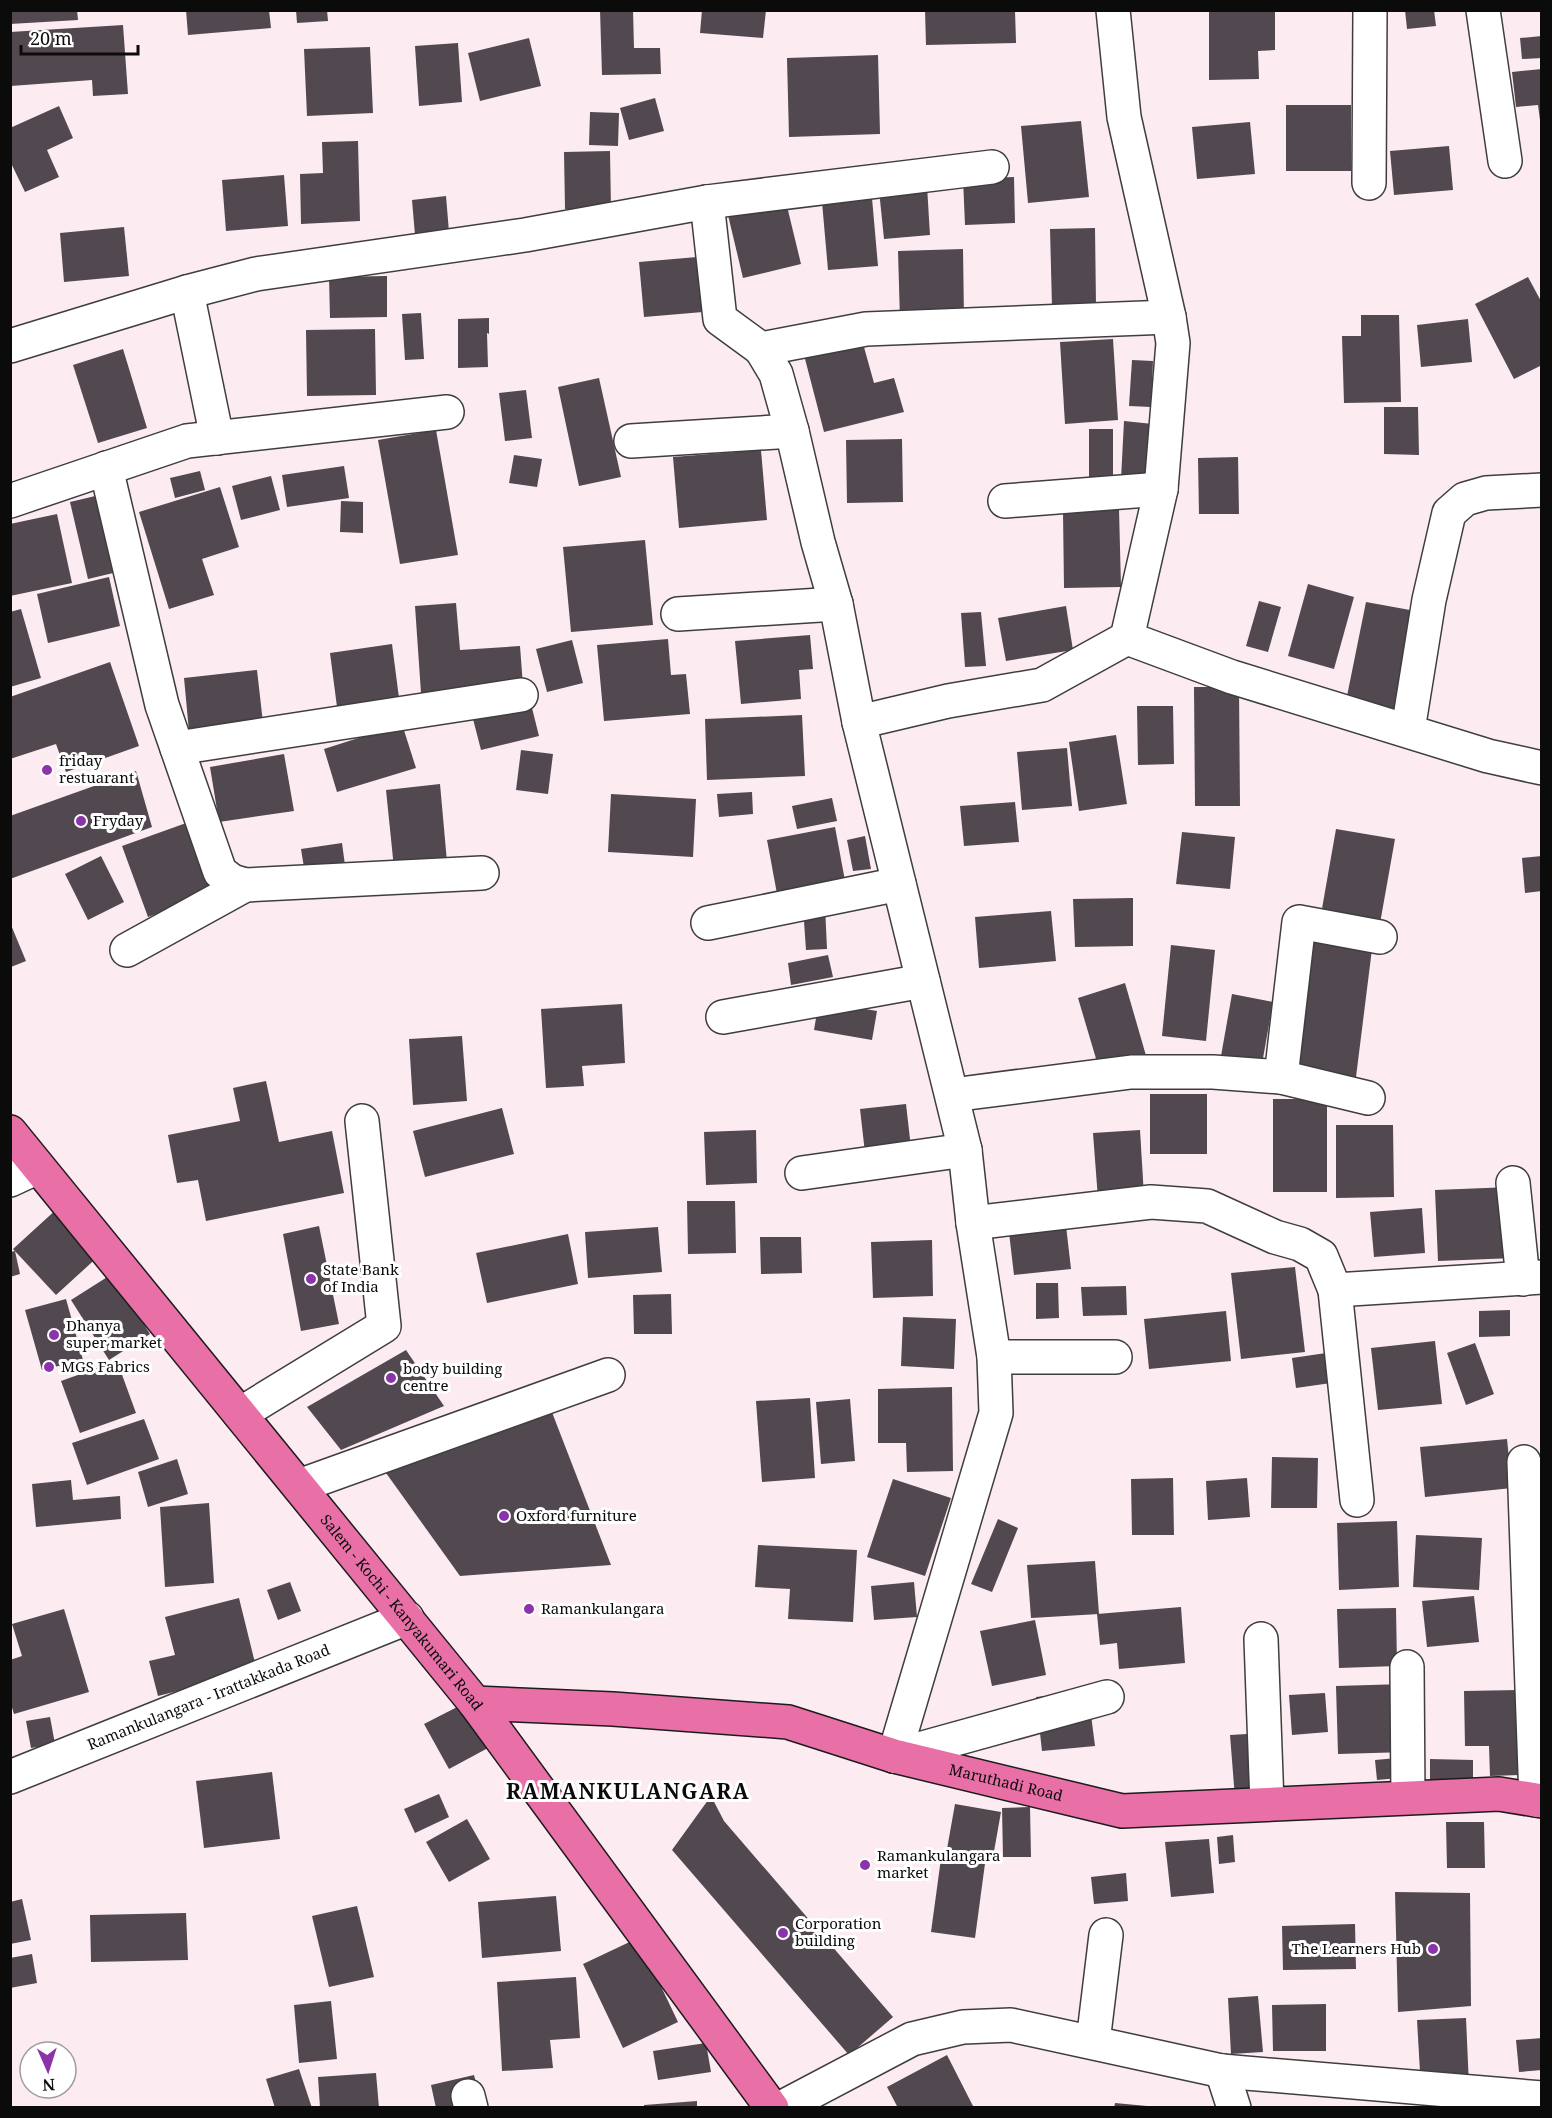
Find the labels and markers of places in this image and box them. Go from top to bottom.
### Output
place label: friday restuarant [59,750,134,787]
marker: friday restuarant [40,763,54,777]
place label: Fryday [93,810,144,830]
marker: Fryday [74,814,88,828]
place label: State Bank of India [323,1259,399,1296]
marker: State Bank of India [304,1272,318,1286]
place label: Dhanya super market [66,1315,162,1352]
marker: Dhanya super market [47,1328,61,1342]
place label: MGS Fabrics [61,1356,150,1376]
place label: body building centre [403,1358,502,1395]
marker: MGS Fabrics [42,1360,56,1374]
marker: body building centre [384,1371,398,1385]
place label: Oxford furniture [516,1505,637,1525]
marker: Oxford furniture [497,1509,511,1523]
place label: Ramankulangara [541,1598,664,1618]
marker: Ramankulangara [522,1602,536,1616]
place label: Ramankulangara market [877,1845,1000,1882]
marker: Ramankulangara market [858,1858,872,1872]
place label: Corporation building [795,1913,882,1950]
marker: Corporation building [776,1926,790,1940]
place label: The Learners Hub [1291,1938,1421,1958]
marker: The Learners Hub [1426,1942,1440,1956]

